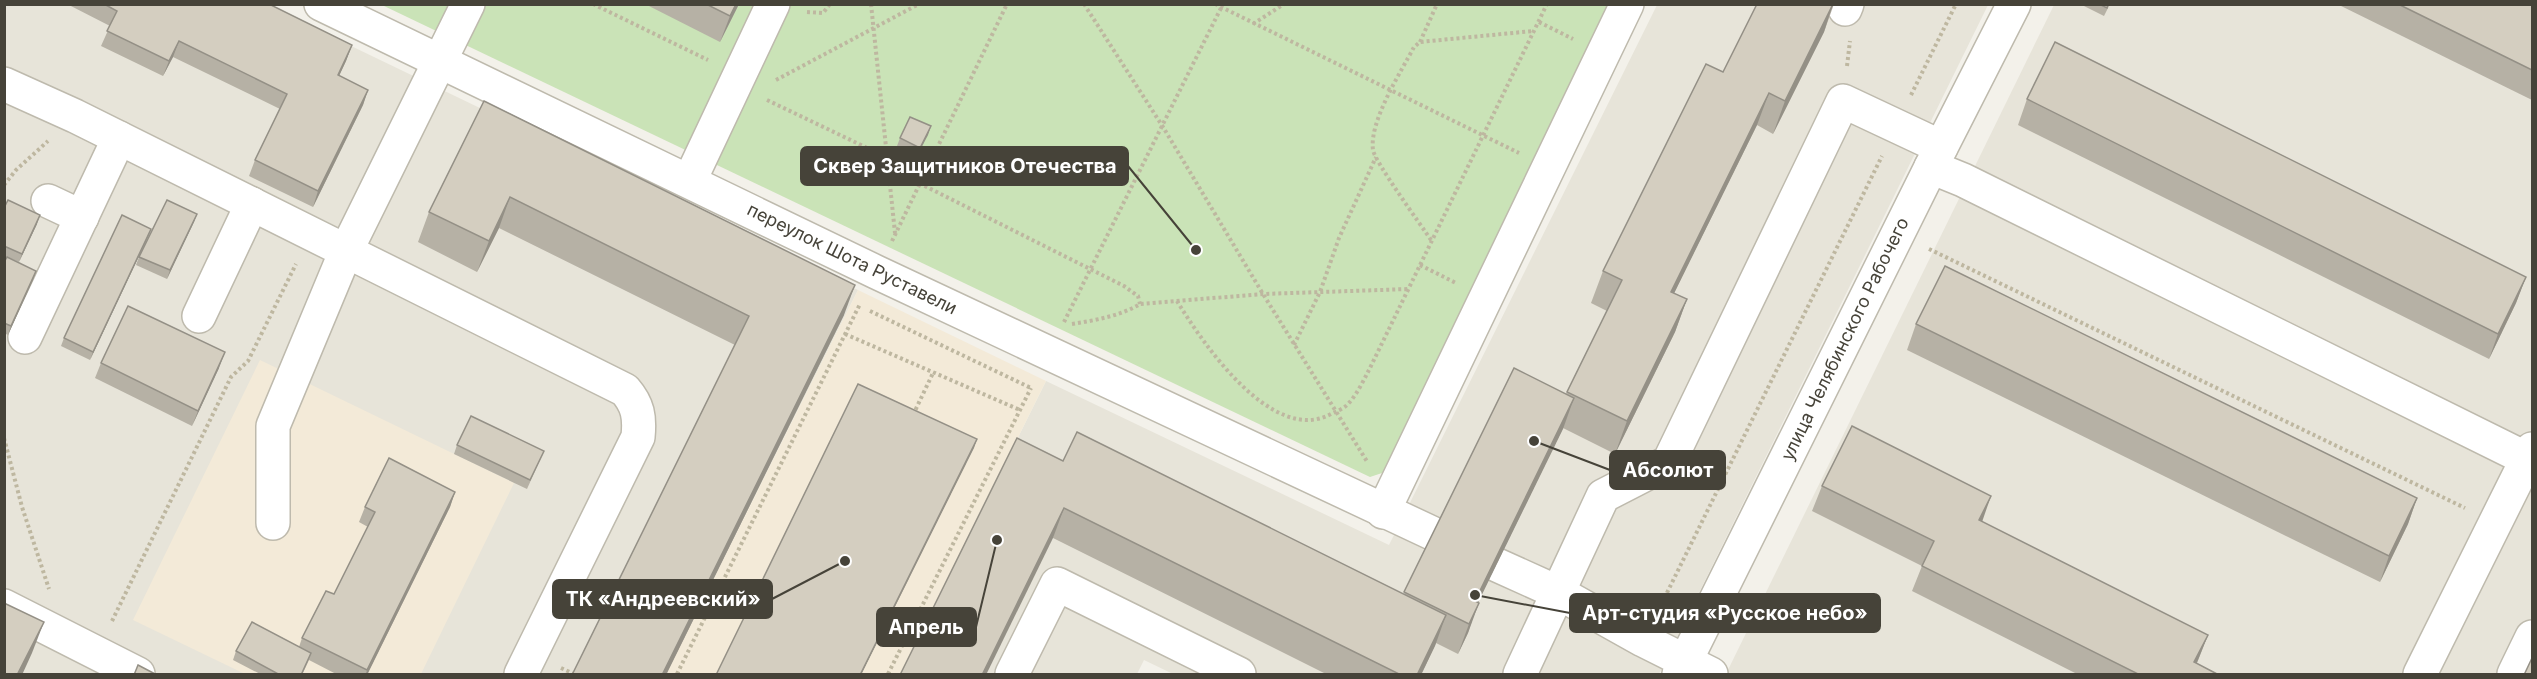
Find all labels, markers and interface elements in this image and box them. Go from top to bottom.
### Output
callout: Сквер Защитников Отечества [801,147,1128,185]
text: Сквер Защитников Отечества [813,154,1117,178]
street label: переулок Шота Руставели [744,199,961,319]
street label: улица Челябинского Рабочего [1776,214,1913,464]
callout: Абсолют [1610,451,1725,489]
text: Абсолют [1623,458,1713,482]
callout: ТК «Андреевский» [553,580,772,618]
text: ТК «Андреевский» [565,587,761,611]
callout: Арт-студия «Русское небо» [1570,594,1880,632]
text: Арт-студия «Русское небо» [1582,601,1868,625]
callout: Апрель [877,608,976,646]
text: Апрель [888,615,964,639]

